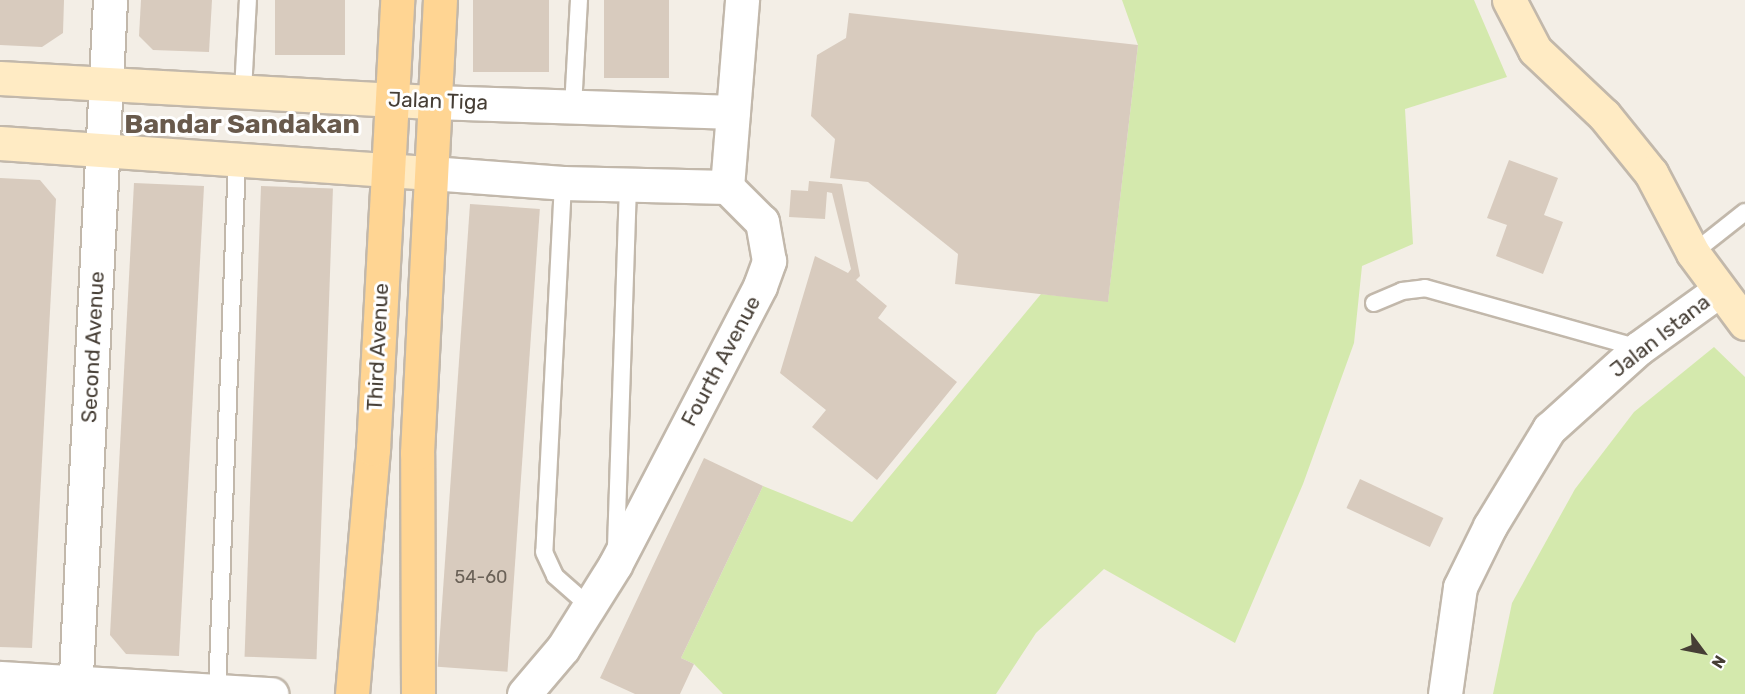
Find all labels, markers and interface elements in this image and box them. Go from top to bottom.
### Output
street label: Jalan Tiga [387,87,489,115]
district label: Bandar Sandakan [124,109,360,141]
street label: Second Avenue [76,270,110,424]
street label: Third Avenue [362,282,394,412]
street label: Jalan Istana [1605,289,1715,383]
street label: Fourth Avenue [676,291,766,431]
house number: 54-60 [455,566,507,588]
north arrow [1673,622,1733,682]
text: N [1708,652,1730,672]

